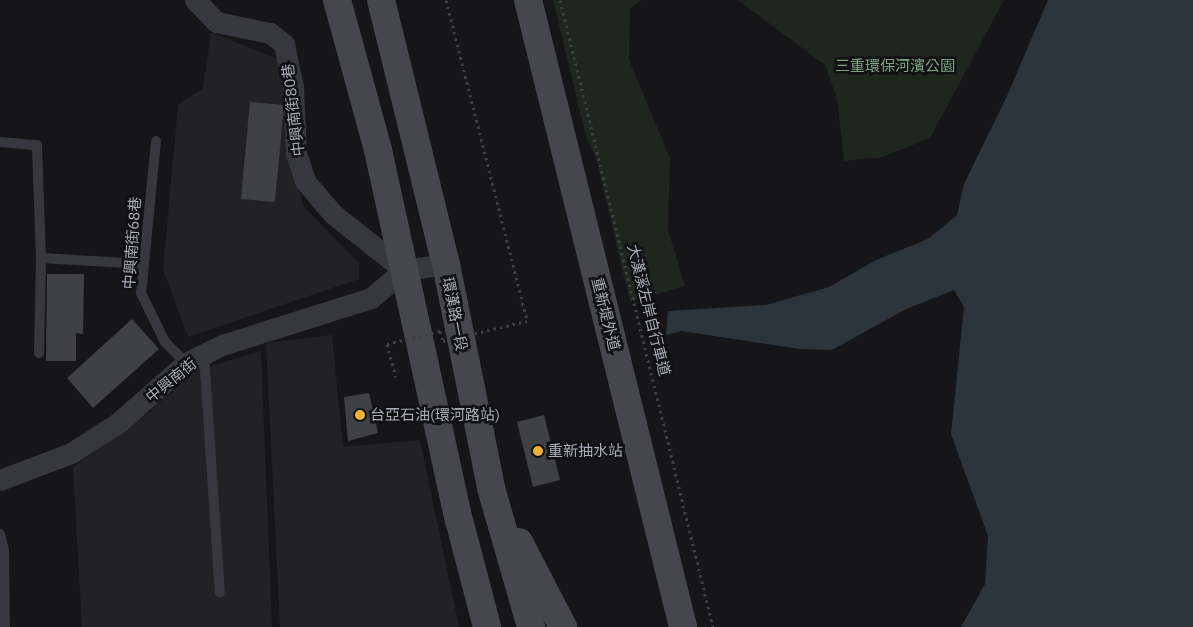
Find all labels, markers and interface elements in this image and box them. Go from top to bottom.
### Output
park label: 三重環保河濱公園 [835,57,955,75]
street label: 中興南街80巷 [278,63,308,157]
street label: 中興南街68巷 [120,196,144,290]
street label: 大漢溪左岸自行車道 [624,242,674,378]
street label: 環漢路一段 [439,275,471,353]
street label: 重新堤外道 [588,275,624,353]
street label: 中興南街 [142,354,200,406]
place label: 台亞石油(環河路站) [370,406,500,424]
marker: 台亞石油(環河路站) [354,409,366,421]
place label: 重新抽水站 [548,442,623,460]
marker: 重新抽水站 [532,445,544,457]

